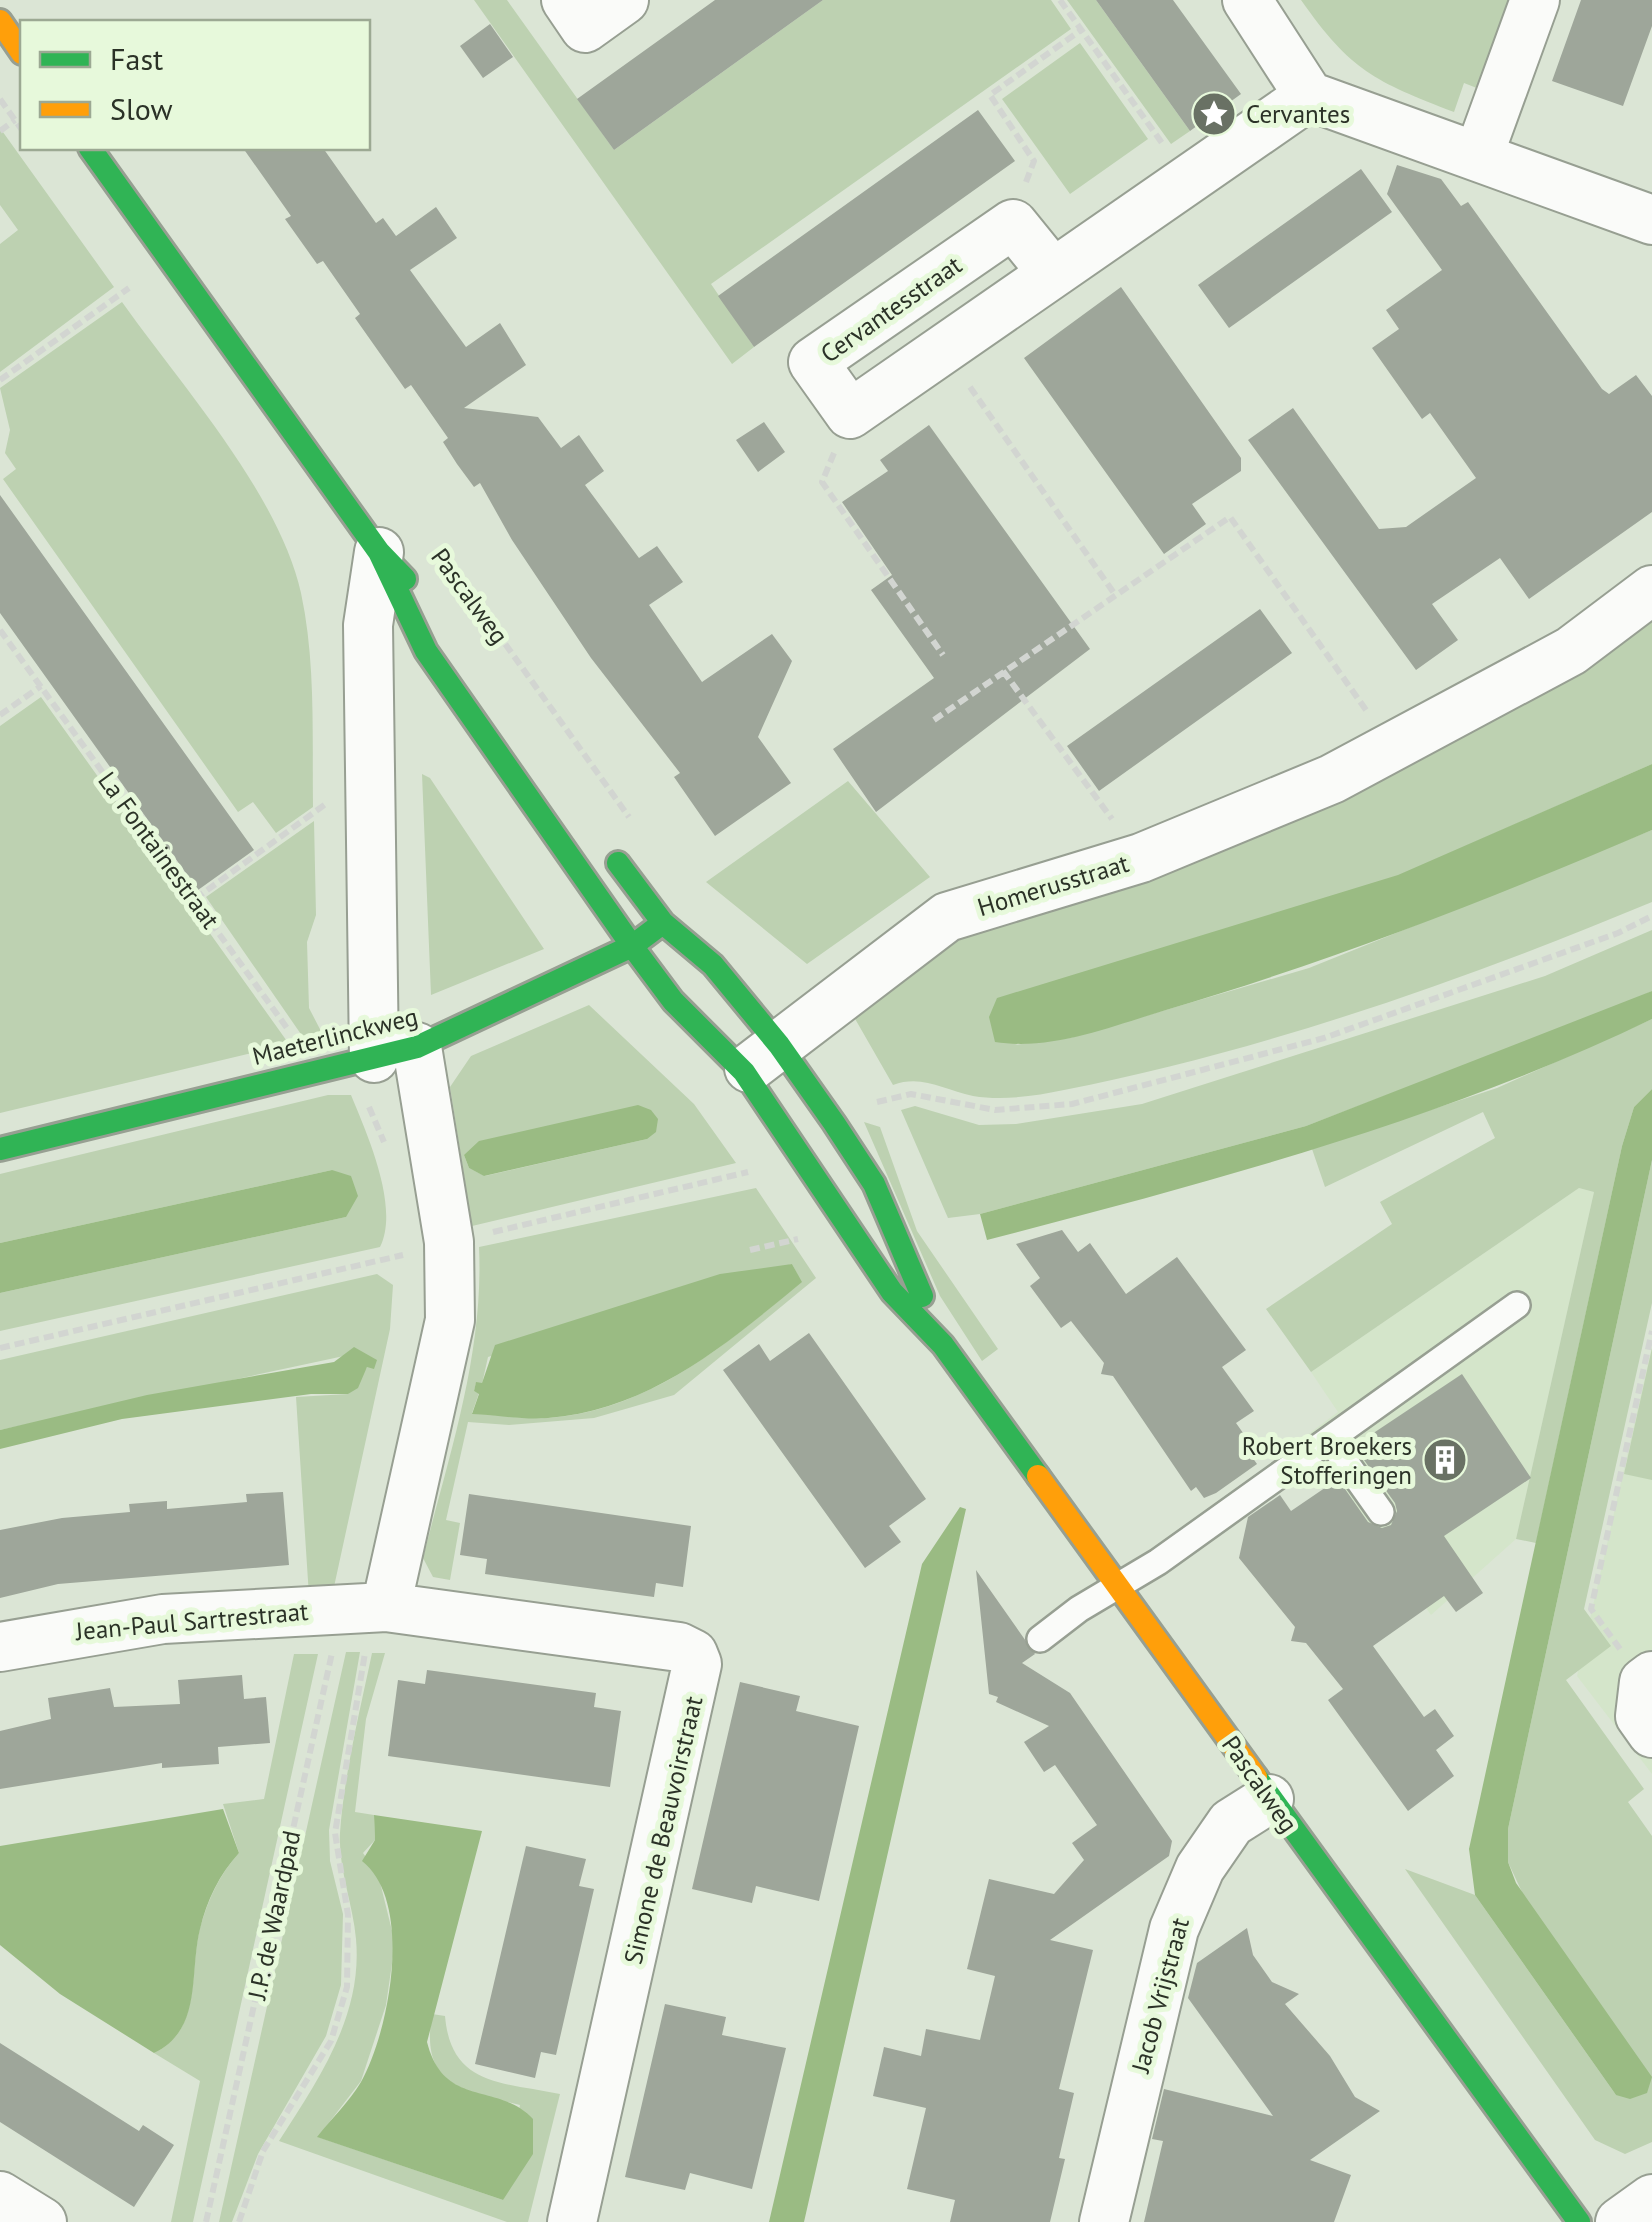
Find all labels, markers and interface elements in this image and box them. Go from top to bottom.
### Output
legend [20,20,370,150]
text: Fast [110,39,163,78]
text: Slow [110,89,173,128]
place icon: Cervantes [1191,91,1237,137]
place label: Cervantes [1246,98,1350,130]
street label: Cervantesstraat [814,248,968,369]
street label: Pascalweg [424,542,516,650]
street label: La Fontainestraat [91,765,227,935]
street label: Homerusstraat [973,847,1133,923]
street label: Maeterlinckweg [249,1000,421,1072]
place label: Robert Broekers Stofferingen [1242,1430,1412,1491]
building icon: Robert Broekers Stofferingen [1422,1437,1468,1483]
street label: Jean-Paul Sartrestraat [73,1595,310,1647]
street label: Simone de Beauvoirstraat [617,1692,710,1967]
street label: Pascalweg [1215,1729,1305,1839]
street label: J.P. de Waardpad [240,1828,307,2003]
street label: Jacob Vrijstraat [1124,1914,1196,2077]

